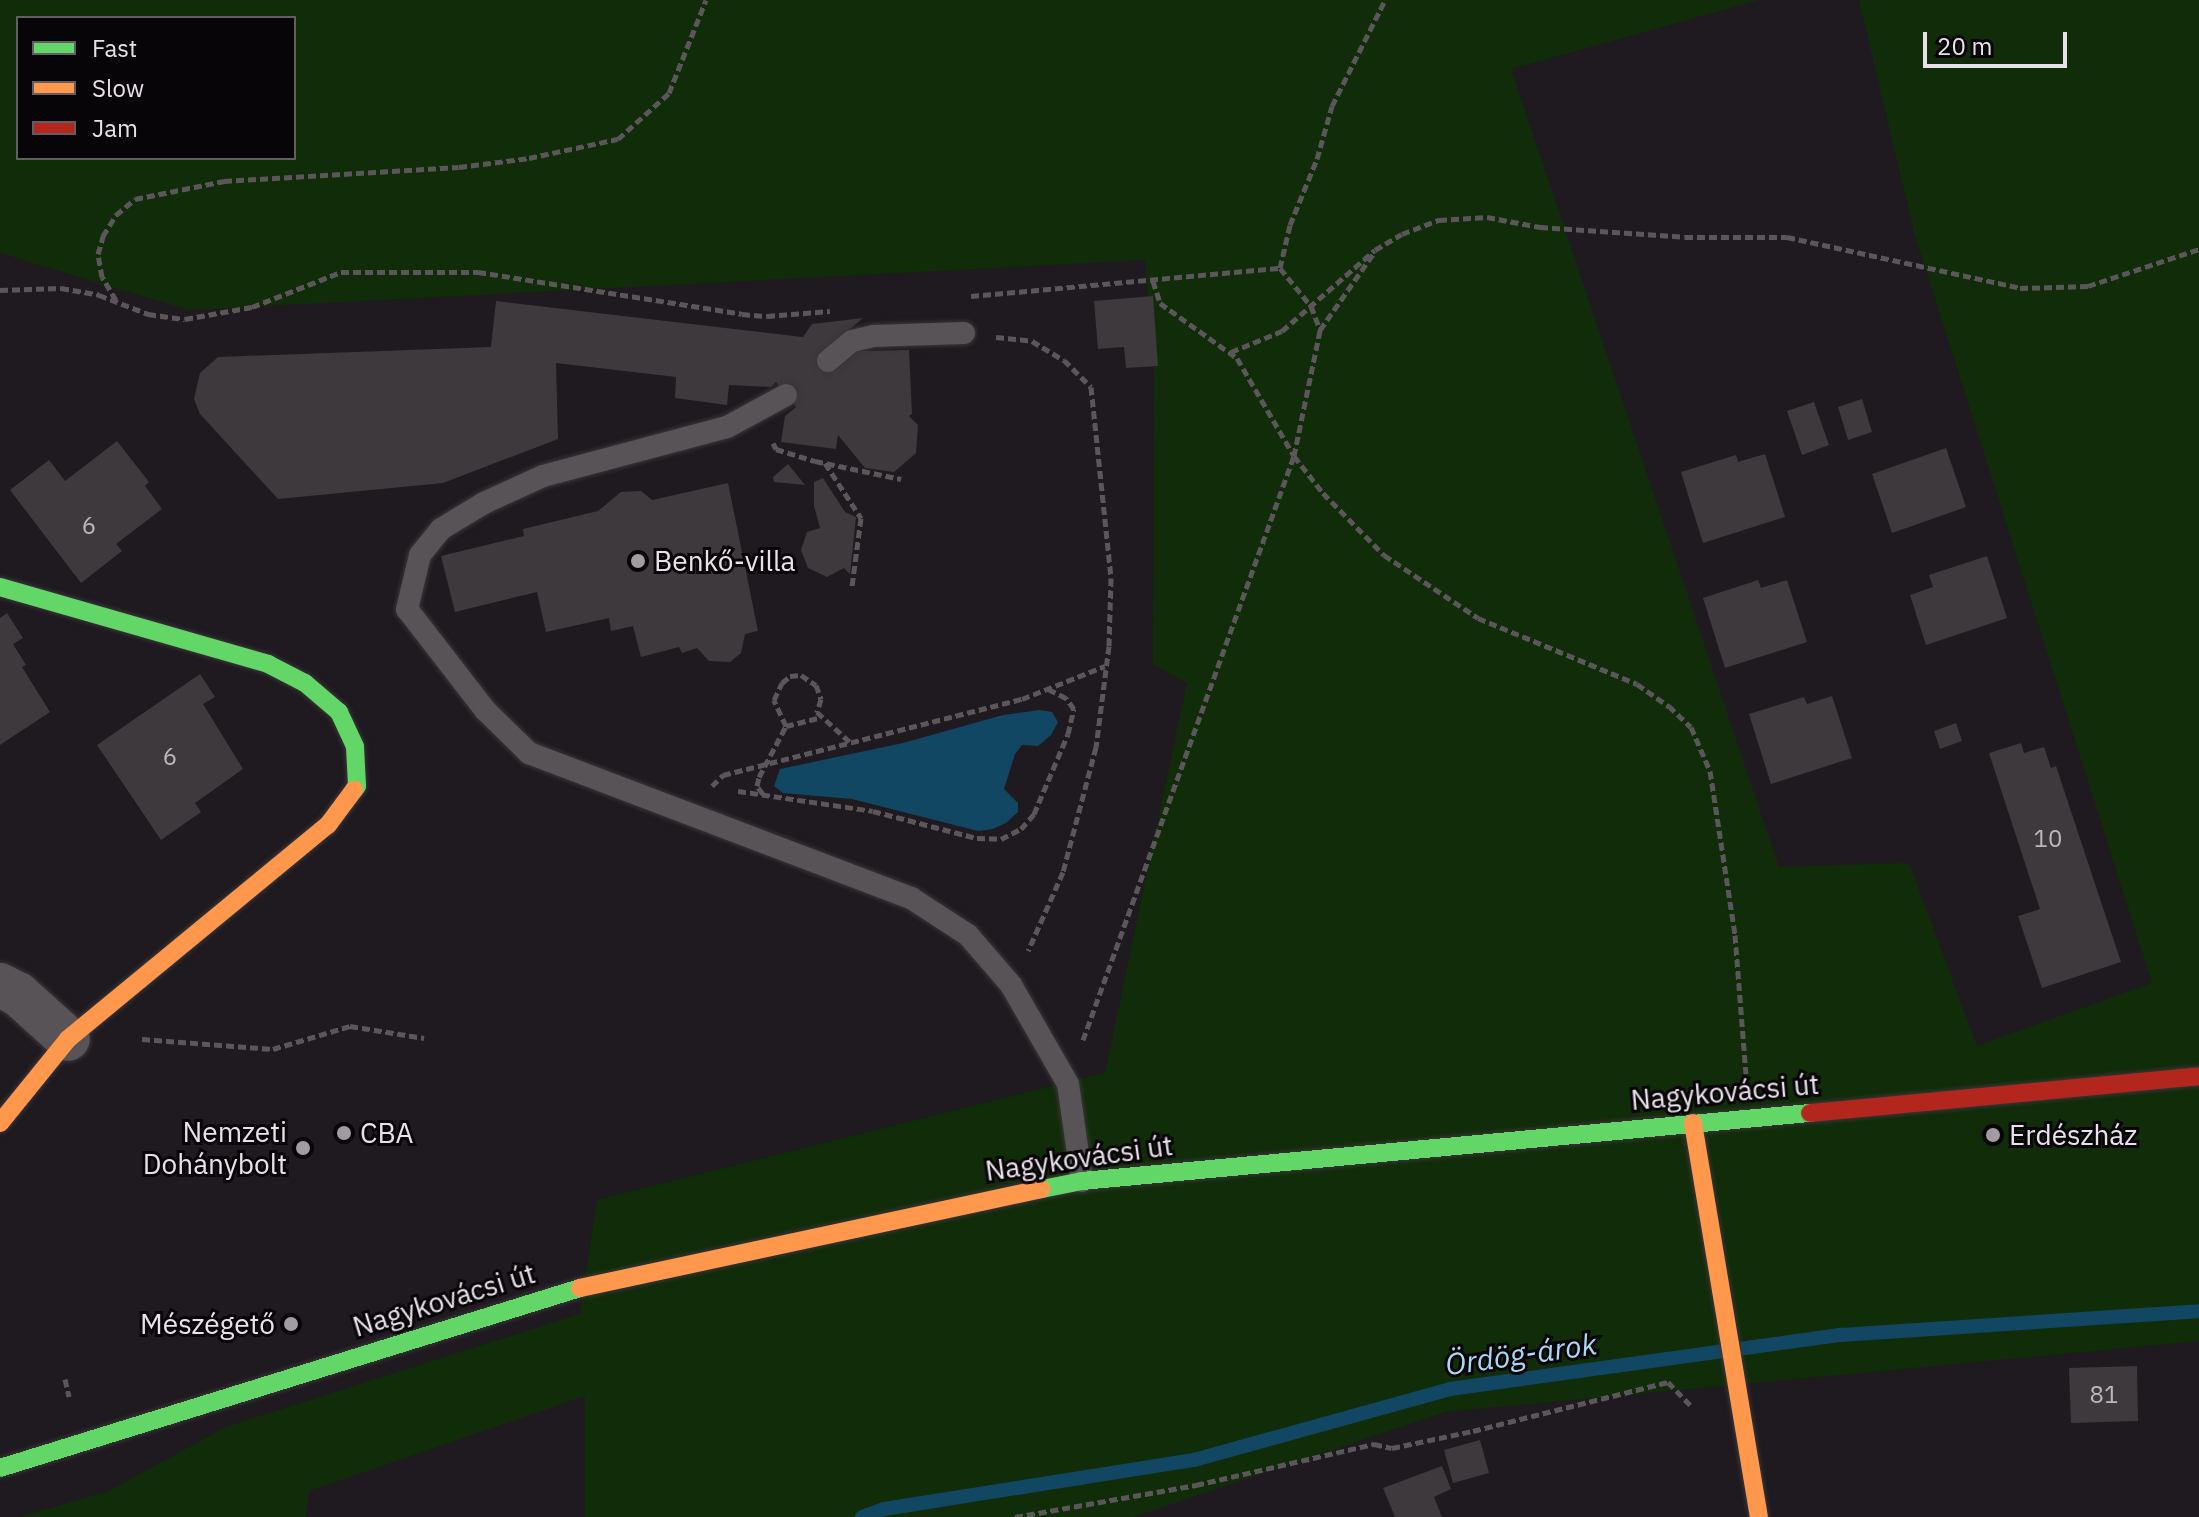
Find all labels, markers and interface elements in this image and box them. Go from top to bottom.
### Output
legend [16,16,296,160]
scale bar [1927,16,2071,66]
text: 20 m [1937,30,1992,62]
text: Fast [92,32,137,64]
text: Slow [92,72,144,104]
text: Jam [92,112,138,144]
house number: 6 [82,512,96,540]
place label: Benkő-villa [654,544,796,578]
marker: Benkő-villa [629,552,647,570]
house number: 6 [163,743,177,771]
house number: 10 [2034,825,2062,853]
street label: Nagykovácsi út [1629,1067,1821,1117]
place label: Nemzeti Dohánybolt [143,1115,287,1181]
place label: CBA [360,1116,413,1150]
place label: Erdészház [2009,1118,2137,1152]
marker: CBA [335,1124,353,1142]
marker: Erdészház [1984,1126,2002,1144]
street label: Nagykovácsi út [983,1128,1175,1188]
marker: Nemzeti Dohánybolt [294,1139,312,1157]
street label: Nagykovácsi út [349,1256,539,1344]
place label: Mészégető [140,1307,275,1341]
marker: Mészégető [282,1315,300,1333]
water label: Ördög-árok [1443,1326,1599,1382]
house number: 81 [2090,1381,2118,1409]

